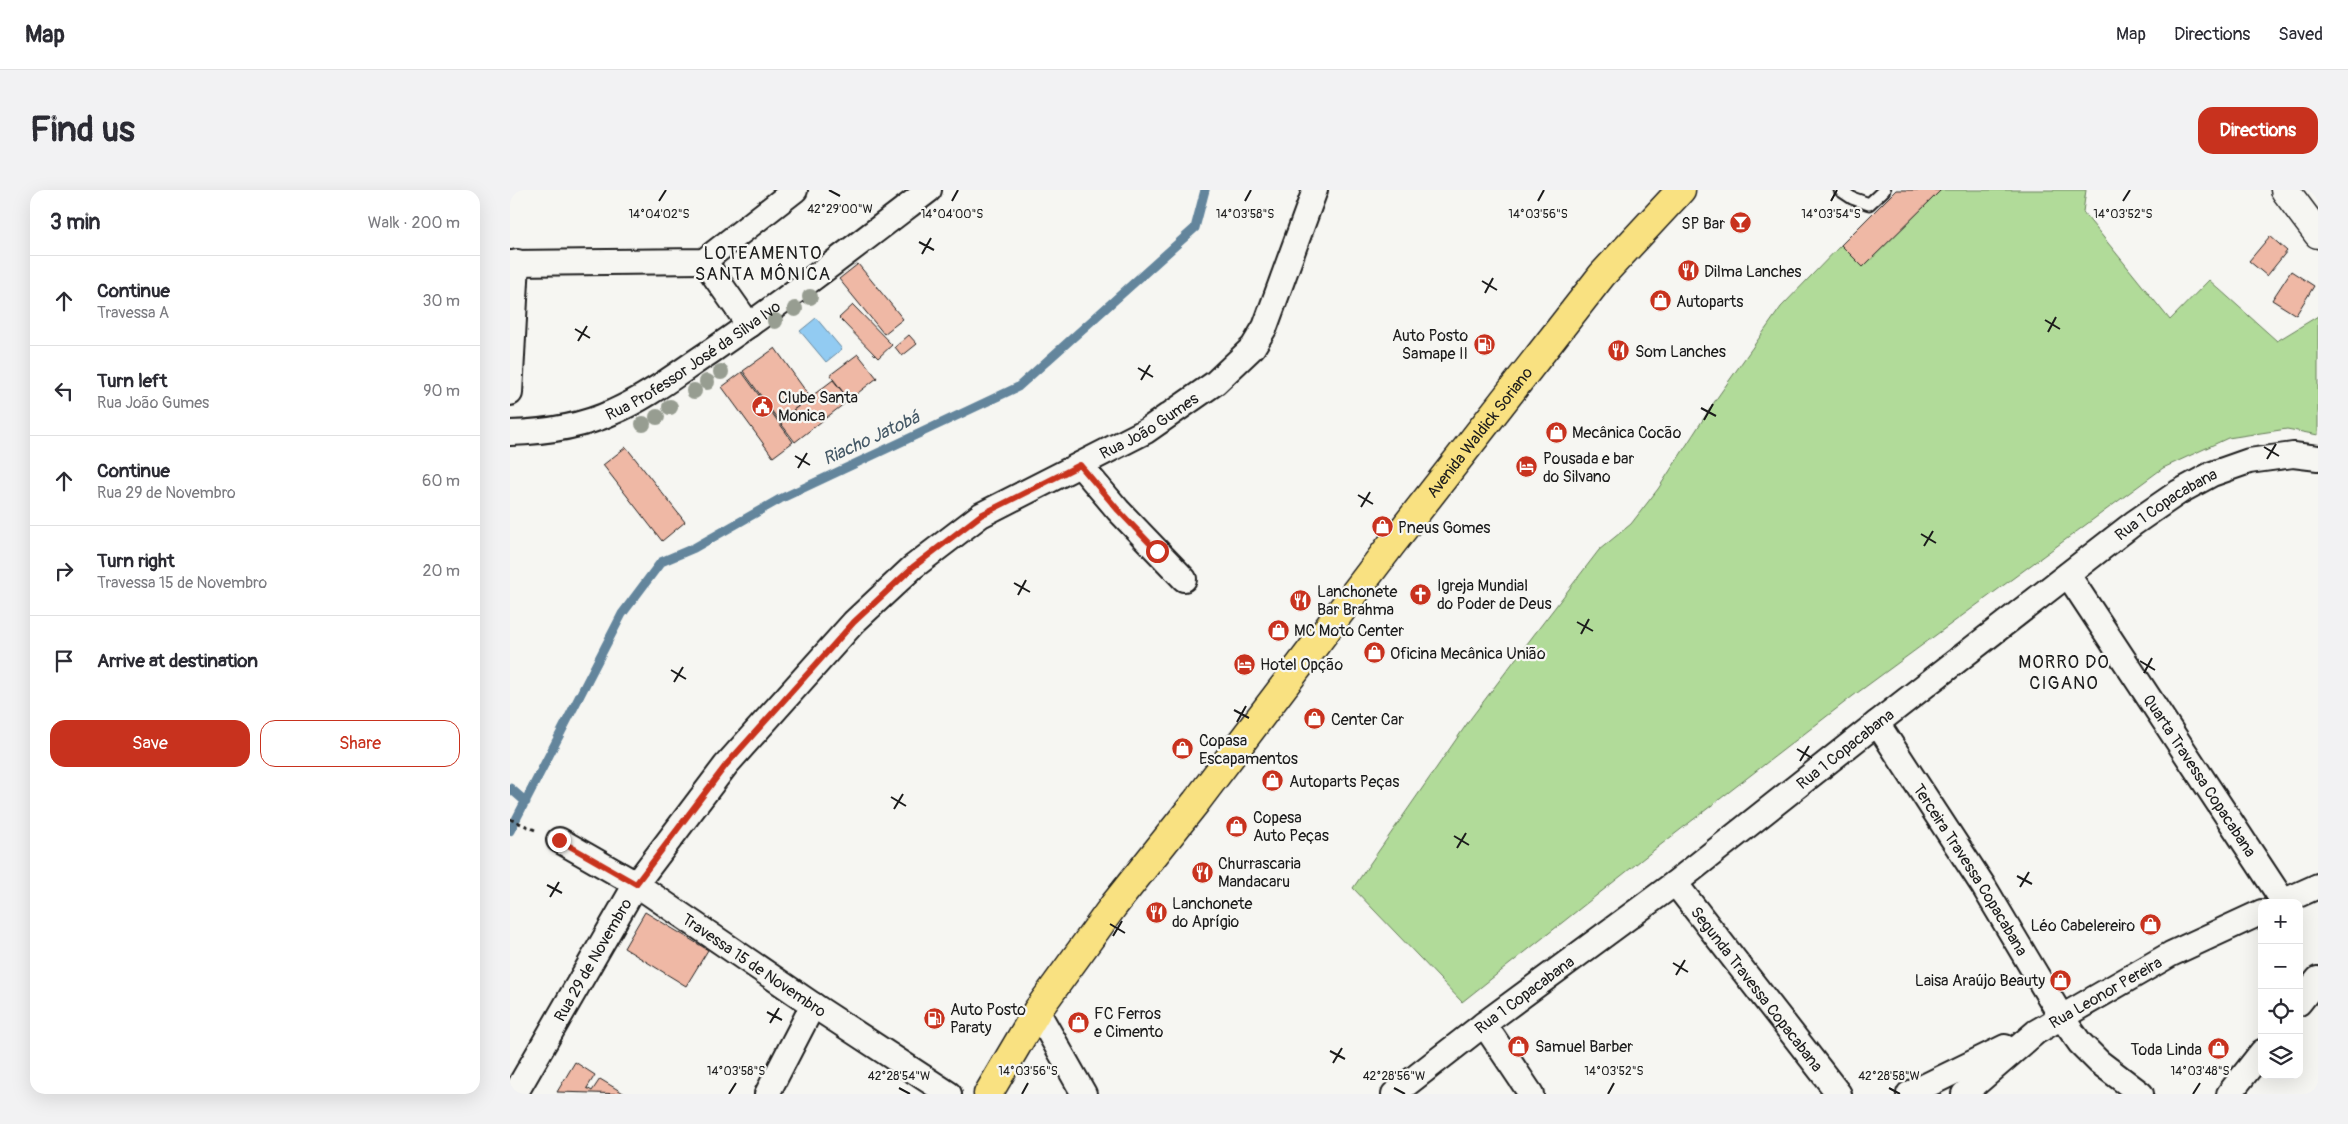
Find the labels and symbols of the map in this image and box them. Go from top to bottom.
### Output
text: 42°29'00"W [807,202,873,217]
text: 14°04'02"S [628,207,690,222]
text: 14°04'00"S [921,207,983,222]
text: 14°03'58"S [1216,207,1274,222]
text: 14°03'56"S [1508,207,1568,222]
text: 14°03'54"S [1801,207,1861,222]
text: 14°03'52"S [2093,207,2153,222]
bar icon: SP Bar [1729,211,1753,235]
place label: SP Bar [1681,214,1725,234]
district label: LOTEAMENTO SANTA MÔNICA [695,242,831,286]
restaurant icon: Dilma Lanches [1676,259,1700,283]
place label: Dilma Lanches [1704,262,1802,282]
shop icon: Autoparts [1648,289,1672,313]
place label: Autoparts [1676,292,1743,312]
street label: Rua Professor José da Silva Ivo [603,296,785,425]
place label: Auto Posto Samape II [1392,326,1468,364]
fuel station icon: Auto Posto Samape II [1472,332,1496,356]
restaurant icon: Som Lanches [1607,339,1631,363]
place label: Som Lanches [1635,342,1726,362]
street label: Avenida Waldick Soriano [1423,363,1538,502]
place label: Clube Santa Monica [778,388,858,426]
street label: Rua João Gumes [1096,389,1203,464]
public building icon: Clube Santa Monica [750,394,774,418]
water label: Riacho Jatobá [819,405,925,471]
shop icon: Mecânica Cocão [1544,420,1568,444]
place label: Mecânica Cocão [1572,423,1682,443]
place label: Pousada e bar do Silvano [1543,449,1634,487]
hotel icon: Pousada e bar do Silvano [1515,455,1539,479]
street label: Rua 1 Copacabana [2111,464,2220,545]
shop icon: Pneus Gomes [1370,515,1394,539]
place label: Pneus Gomes [1398,518,1490,538]
route start [1146,540,1169,563]
place label: Igreja Mundial do Poder de Deus [1437,576,1552,614]
place label: Lanchonete Bar Brahma [1317,582,1397,620]
church icon: Igreja Mundial do Poder de Deus [1409,582,1433,606]
restaurant icon: Lanchonete Bar Brahma [1289,588,1313,612]
shop icon: MC Moto Center [1266,618,1290,642]
place label: MC Moto Center [1294,621,1404,641]
shop icon: Oficina Mecânica União [1362,641,1386,665]
place label: Oficina Mecânica União [1390,644,1546,664]
district label: MORRO DO CIGANO [2018,651,2110,695]
hotel icon: Hotel Opção [1232,652,1256,676]
place label: Hotel Opção [1260,655,1344,675]
street label: Quarta Travessa Copacabana [2138,691,2260,861]
street label: Rua 1 Copacabana [1793,705,1898,794]
shop icon: Center Car [1303,707,1327,731]
place label: Center Car [1331,710,1404,730]
place label: Copasa Escapamentos [1199,731,1298,769]
shop icon: Copasa Escapamentos [1171,737,1195,761]
shop icon: Autoparts Peças [1261,769,1285,793]
place label: Autoparts Peças [1289,772,1399,792]
street label: Terceira Travessa Copacabana [1908,780,2032,960]
place label: Copesa Auto Peças [1253,808,1329,846]
shop icon: Copesa Auto Peças [1225,814,1249,838]
route end [548,829,571,852]
place label: Churrascaria Mandacaru [1218,854,1301,892]
restaurant icon: Churrascaria Mandacaru [1190,860,1214,884]
place label: Lanchonete do Aprígio [1172,894,1252,932]
street label: Rua 29 de Novembro [550,895,637,1025]
restaurant icon: Lanchonete do Aprígio [1144,900,1168,924]
street label: Segunda Travessa Copacabana [1686,903,1827,1076]
street label: Travessa 15 de Novembro [678,909,830,1022]
shop icon: Léo Cabelereiro [2139,913,2163,937]
place label: Léo Cabelereiro [2031,916,2135,936]
street label: Rua 1 Copacabana [1471,952,1578,1038]
street label: Rua Leonor Pereira [2046,952,2166,1033]
shop icon: Laisa Araújo Beauty [2049,968,2073,992]
place label: Laisa Araújo Beauty [1915,971,2045,991]
place label: Auto Posto Paraty [950,1000,1026,1038]
place label: FC Ferros e Cimento [1094,1004,1164,1042]
fuel station icon: Auto Posto Paraty [922,1006,946,1030]
shop icon: FC Ferros e Cimento [1066,1010,1090,1034]
shop icon: Samuel Barber [1507,1034,1531,1058]
place label: Samuel Barber [1535,1037,1633,1057]
shop icon: Toda Linda [2206,1037,2230,1061]
place label: Toda Linda [2130,1040,2202,1060]
text: 14°03'58"S [707,1064,765,1079]
text: 14°03'56"S [998,1064,1058,1079]
text: 14°03'52"S [1584,1064,1644,1079]
text: 14°03'48"S [2170,1064,2230,1079]
text: 42°28'54"W [868,1069,930,1084]
text: 42°28'56"W [1363,1069,1425,1084]
text: 42°28'58"W [1858,1069,1920,1084]

